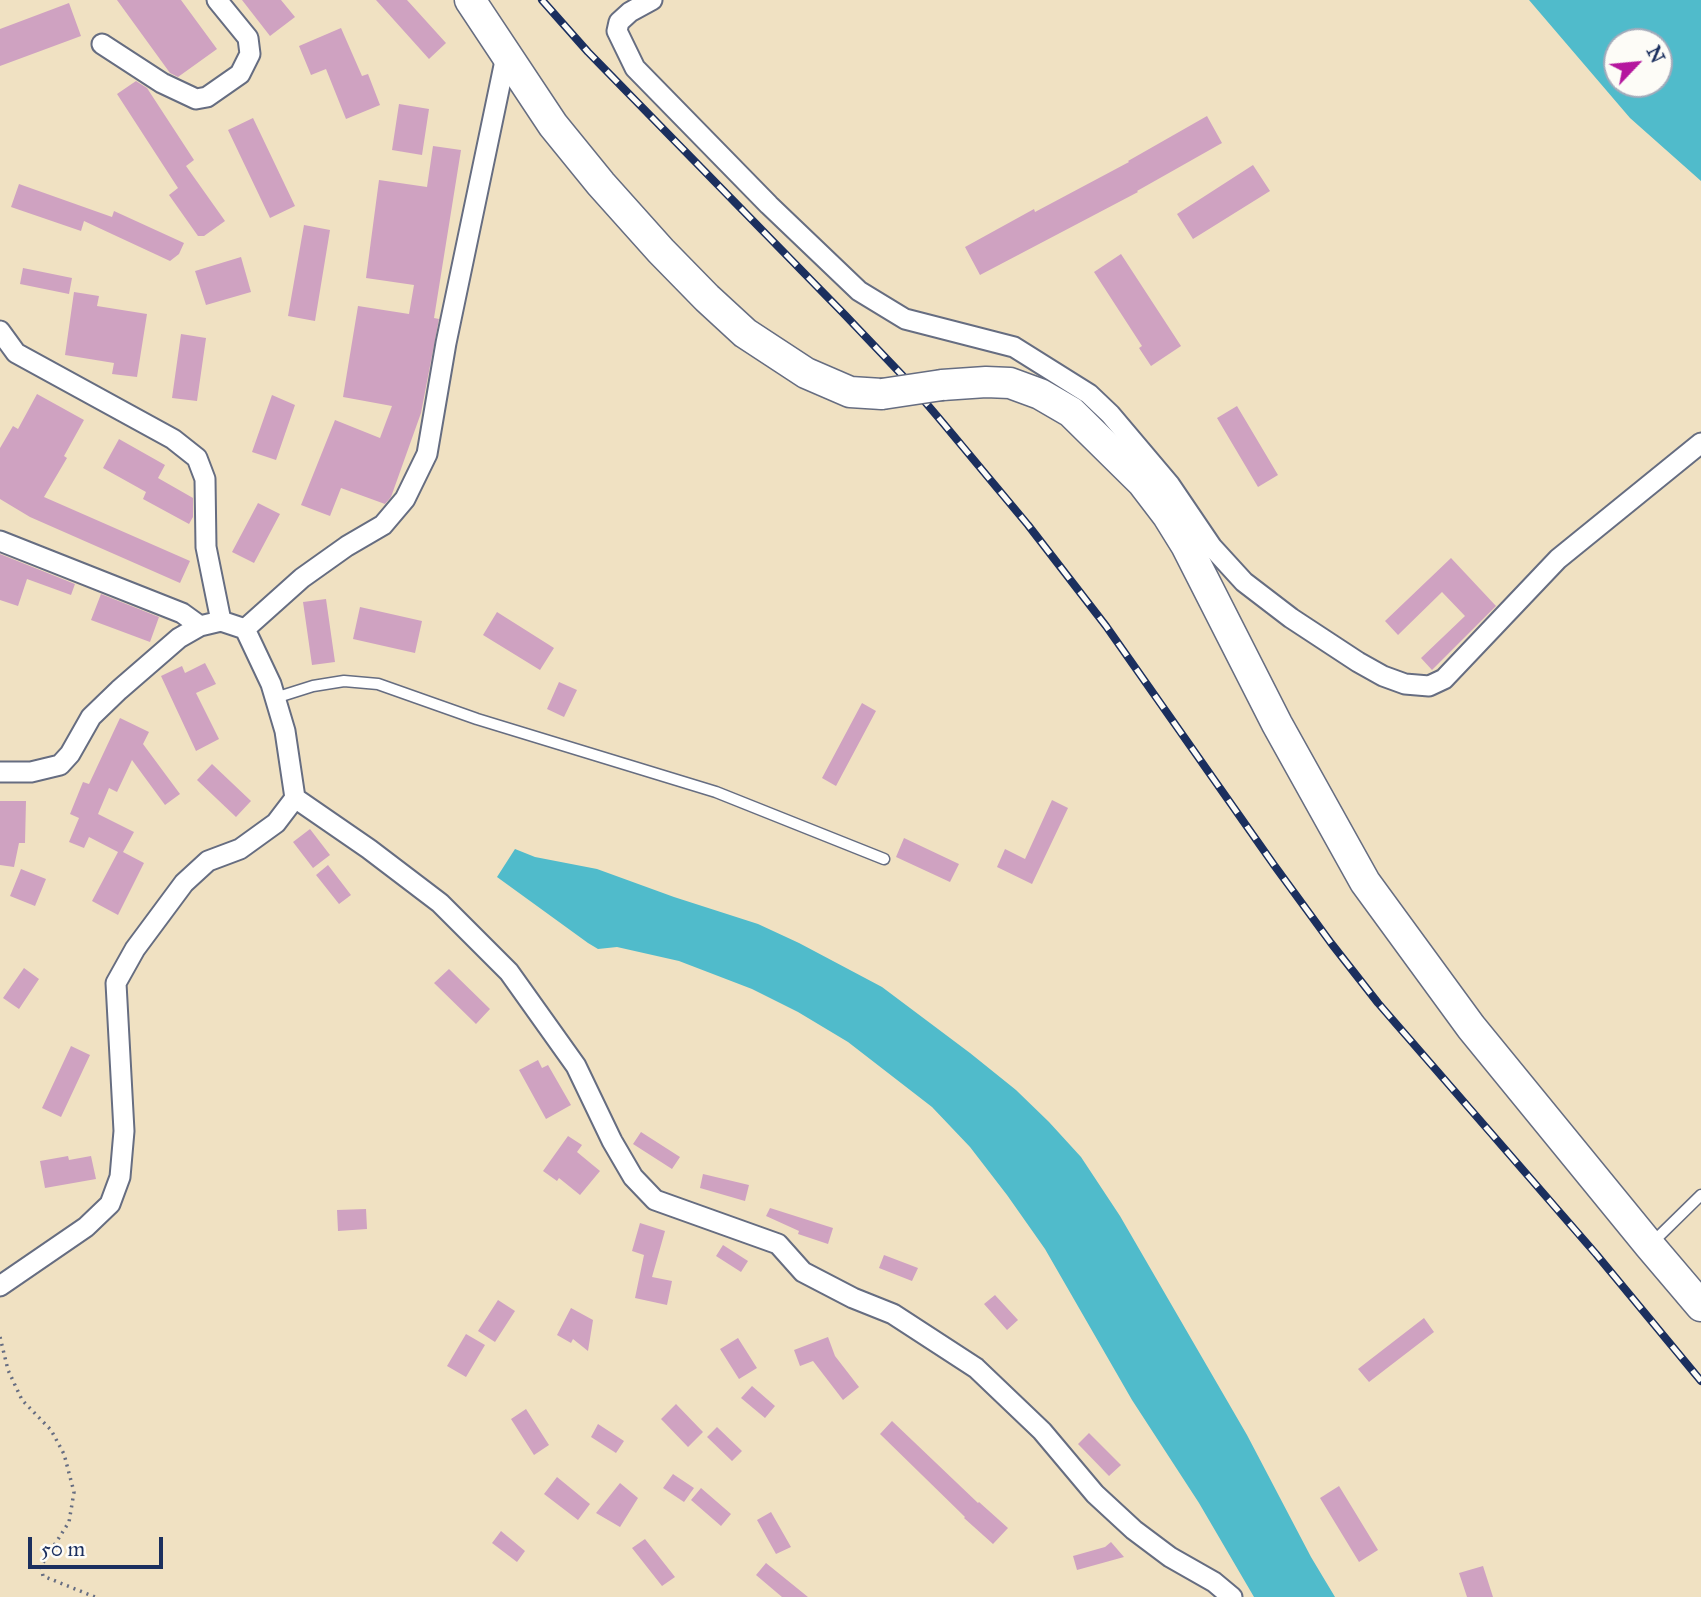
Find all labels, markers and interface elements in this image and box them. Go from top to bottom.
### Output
north arrow [1603,28,1673,98]
text: N [1642,42,1669,67]
scale bar [32,1524,166,1568]
text: 50 m [41,1536,85,1562]

